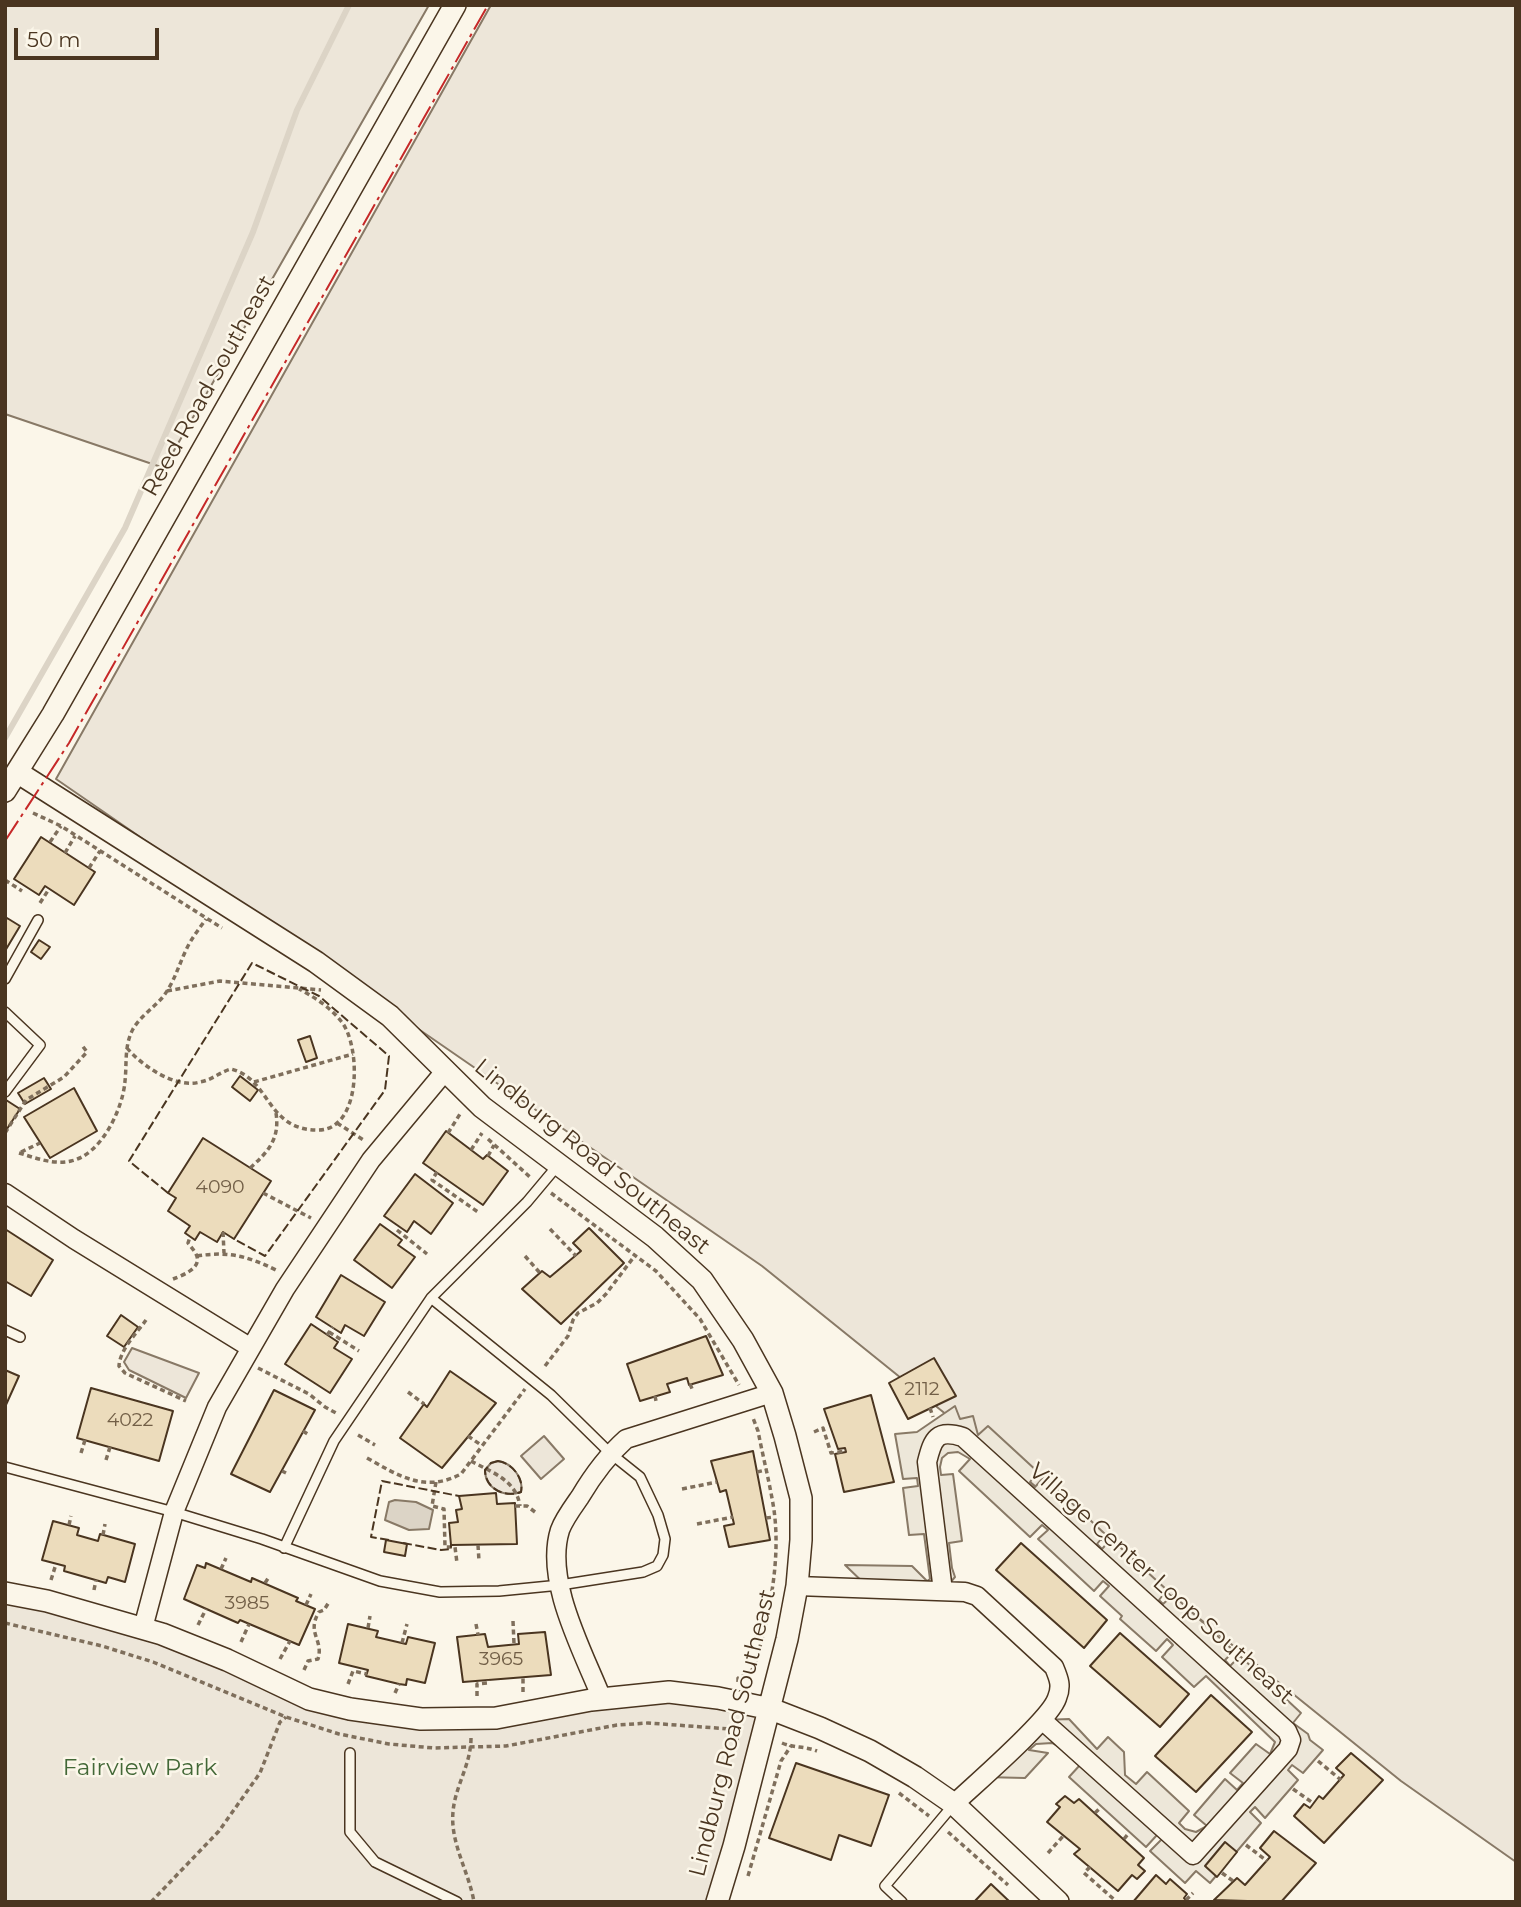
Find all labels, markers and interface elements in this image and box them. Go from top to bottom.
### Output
scale bar [18,14,163,58]
text: 50 m [27,27,81,52]
street label: Reed Road Southeast [137,271,281,501]
street label: Lindburg Road Southeast [469,1053,715,1261]
house number: 4090 [195,1176,245,1198]
house number: 2112 [904,1378,940,1400]
house number: 4022 [107,1409,153,1431]
street label: Village Center Loop Southeast [1023,1458,1299,1710]
street label: Lindburg Road Southeast [684,1586,782,1880]
house number: 3985 [224,1592,270,1614]
house number: 3965 [479,1648,523,1670]
park label: Fairview Park [63,1754,217,1782]

